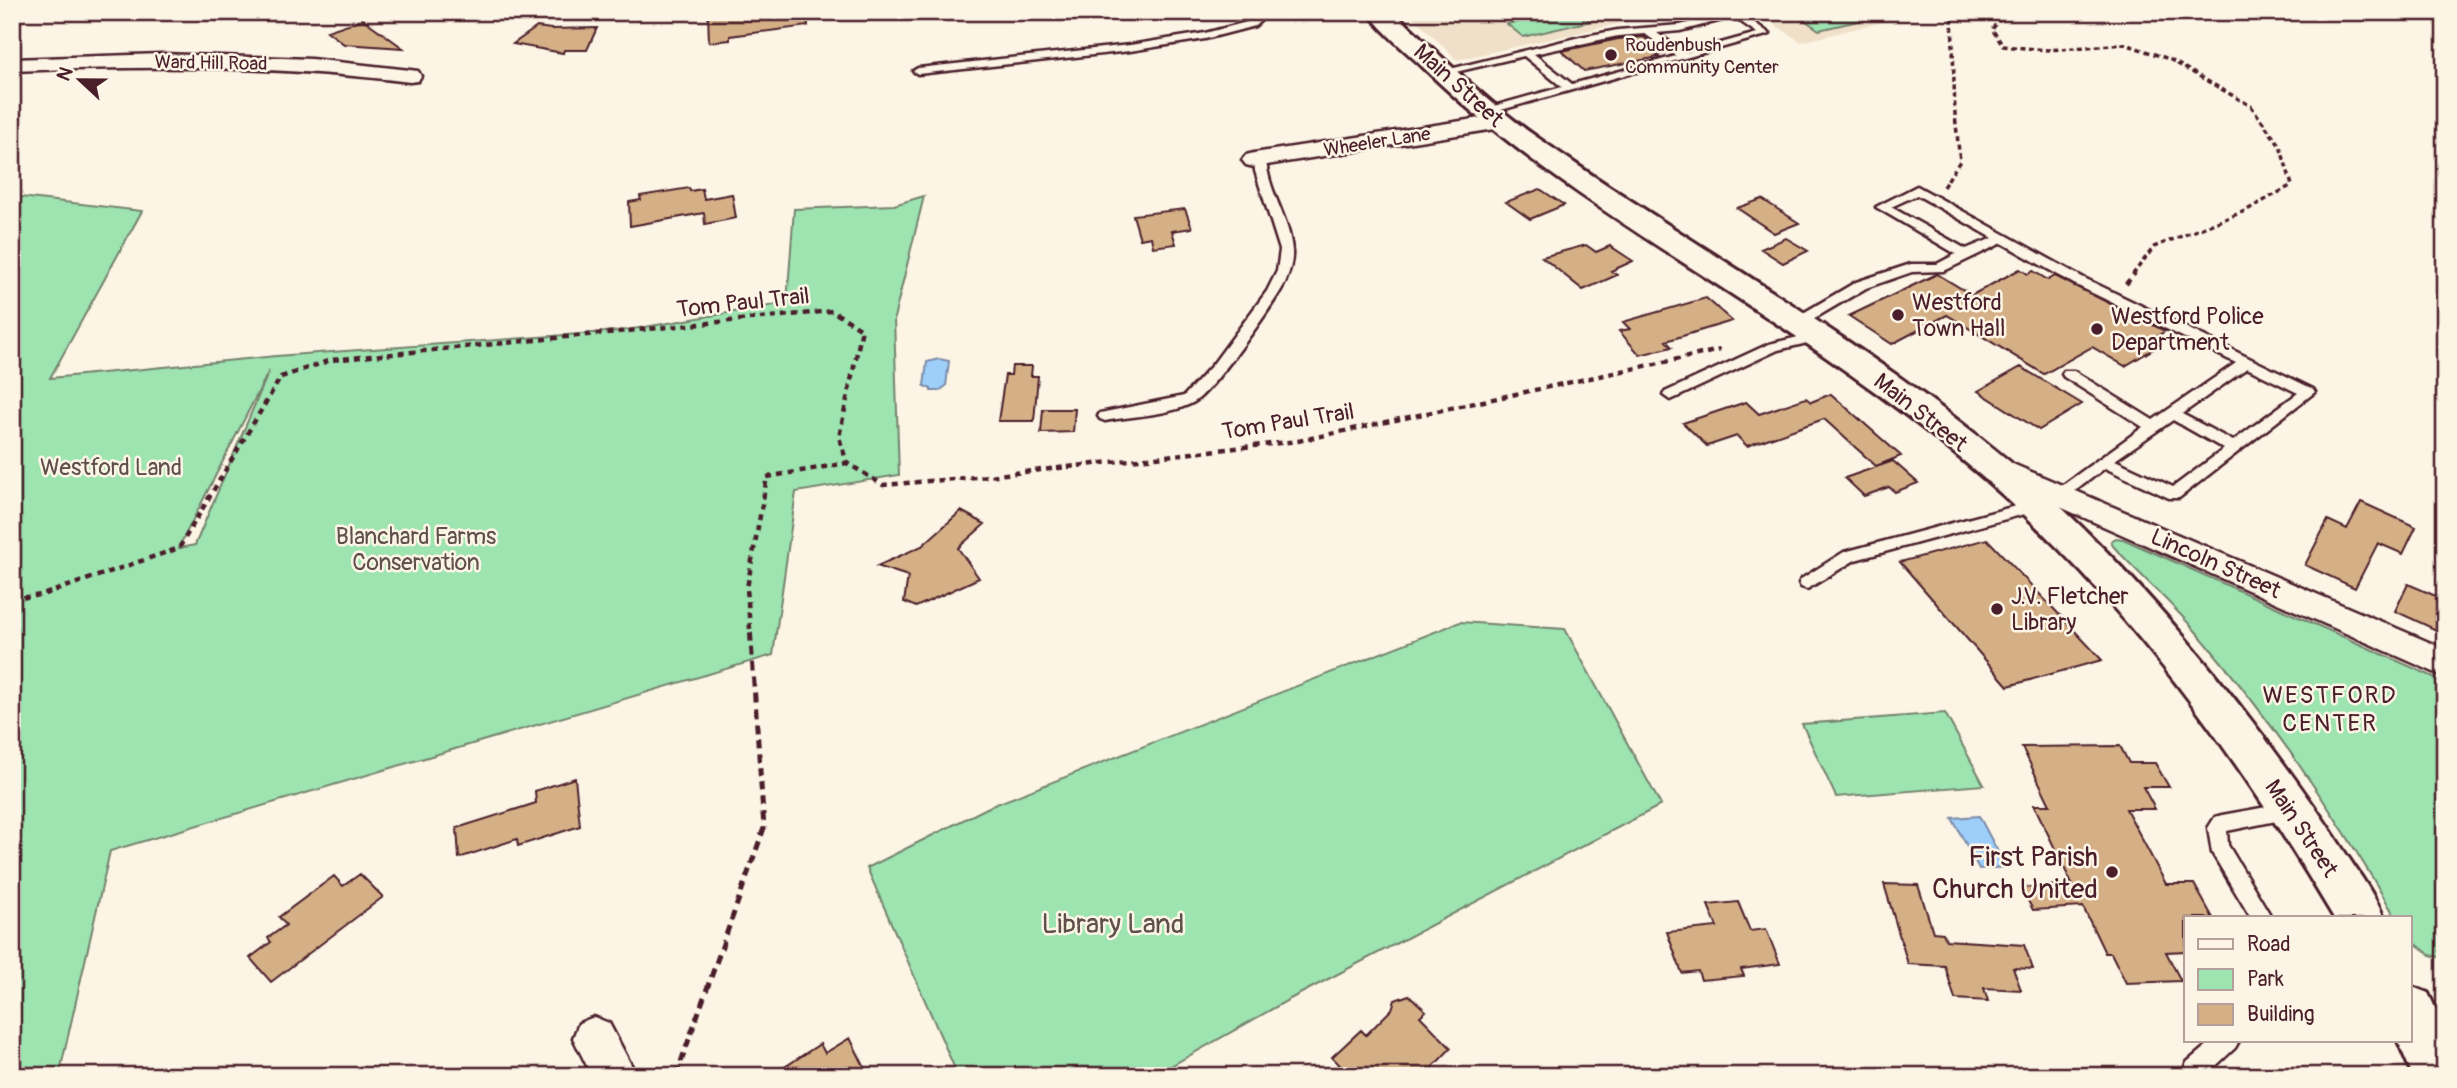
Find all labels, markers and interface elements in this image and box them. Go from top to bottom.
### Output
place label: Roudenbush Community Center [1625,33,1779,79]
street label: Main Street [1408,37,1510,134]
north arrow [46,46,116,116]
marker: Roudenbush Community Center [1603,47,1619,63]
street label: Ward Hill Road [154,50,268,76]
text: N [52,63,79,84]
street label: Wheeler Lane [1322,122,1433,162]
street label: Tom Paul Trail [675,281,811,324]
place label: Westford Town Hall [1912,288,2006,343]
place label: Westford Police Department [2111,302,2264,357]
marker: Westford Town Hall [1890,307,1906,323]
marker: Westford Police Department [2089,321,2105,337]
street label: Main Street [1868,367,1974,459]
street label: Tom Paul Trail [1220,397,1356,446]
park label: Westford Land [40,453,182,482]
park label: Blanchard Farms Conservation [336,522,496,577]
street label: Lincoln Street [2146,522,2286,605]
place label: J.V. Fletcher Library [2011,582,2128,637]
marker: J.V. Fletcher Library [1989,601,2005,617]
district label: WESTFORD CENTER [2263,681,2397,738]
street label: Main Street [2258,774,2345,883]
place label: First Parish Church United [1932,840,2098,907]
marker: First Parish Church United [2104,864,2120,880]
park label: Library Land [1041,907,1185,942]
legend [2184,916,2412,1042]
text: Road [2247,931,2291,958]
text: Park [2247,966,2284,993]
text: Building [2247,1001,2314,1028]

